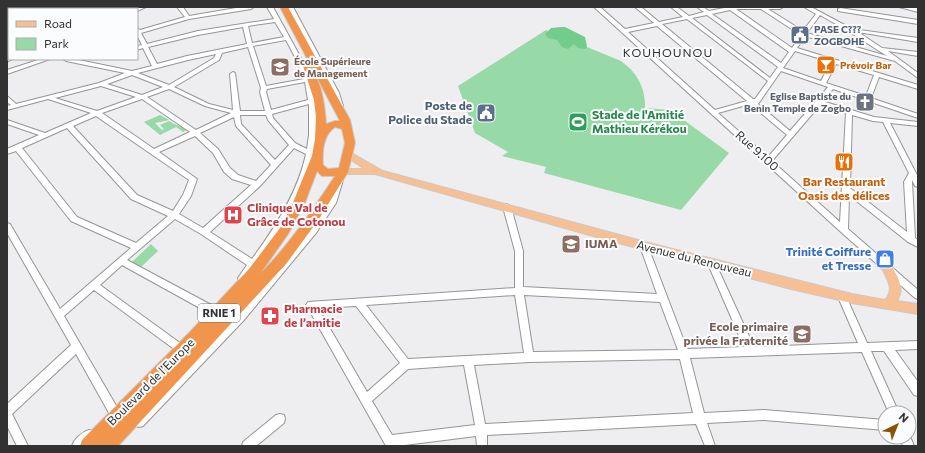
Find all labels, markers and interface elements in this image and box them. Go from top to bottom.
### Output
legend [8,8,138,60]
text: Road [44,16,72,30]
place label: PASE C??? ZOGBOHE [814,23,864,47]
public building icon: PASE C??? ZOGBOHE [789,24,811,46]
text: Park [44,36,70,50]
district label: KOUHOUNOU [623,45,713,59]
bar icon: Prévoir Bar [815,54,837,76]
place label: École Supérieure de Management [294,55,371,79]
school or university icon: École Supérieure de Management [269,56,291,78]
place label: Prévoir Bar [840,59,892,71]
place label: Eglise Baptiste du Benin Temple de Zogbo [744,90,851,114]
church icon: Eglise Baptiste du Benin Temple de Zogbo [854,91,876,113]
place label: Poste de Police du Stade [388,98,472,126]
public building icon: Poste de Police du Stade [475,102,497,124]
place label: Stade de l'Amitié Mathieu Kérékou [592,107,687,135]
sports icon: Stade de l'Amitié Mathieu Kérékou [567,111,589,133]
street label: Rue 9.100 [733,127,782,173]
restaurant icon: Bar Restaurant Oasis des délices [833,151,855,173]
place label: Bar Restaurant Oasis des délices [798,174,890,202]
place label: Clinique Val de Grâce de Cotonou [247,200,346,228]
hospital icon: Clinique Val de Grâce de Cotonou [222,204,244,226]
school or university icon: IUMA [560,233,582,255]
place label: IUMA [585,236,618,250]
street label: Avenue du Renouveau [635,237,753,279]
place label: Trinité Coiffure et Tresse [786,244,871,272]
shop icon: Trinité Coiffure et Tresse [874,248,896,270]
place label: Pharmacie de l’amitie [284,301,342,329]
road number: RNIE 1 [198,304,240,322]
pharmacy icon: Pharmacie de l’amitie [259,305,281,327]
place label: Ecole primaire privée la Fraternité [684,319,788,347]
school or university icon: Ecole primaire privée la Fraternité [791,323,813,345]
street label: Boulevard de l’Europe [104,335,197,428]
north arrow [877,405,917,445]
text: N [897,410,912,425]

